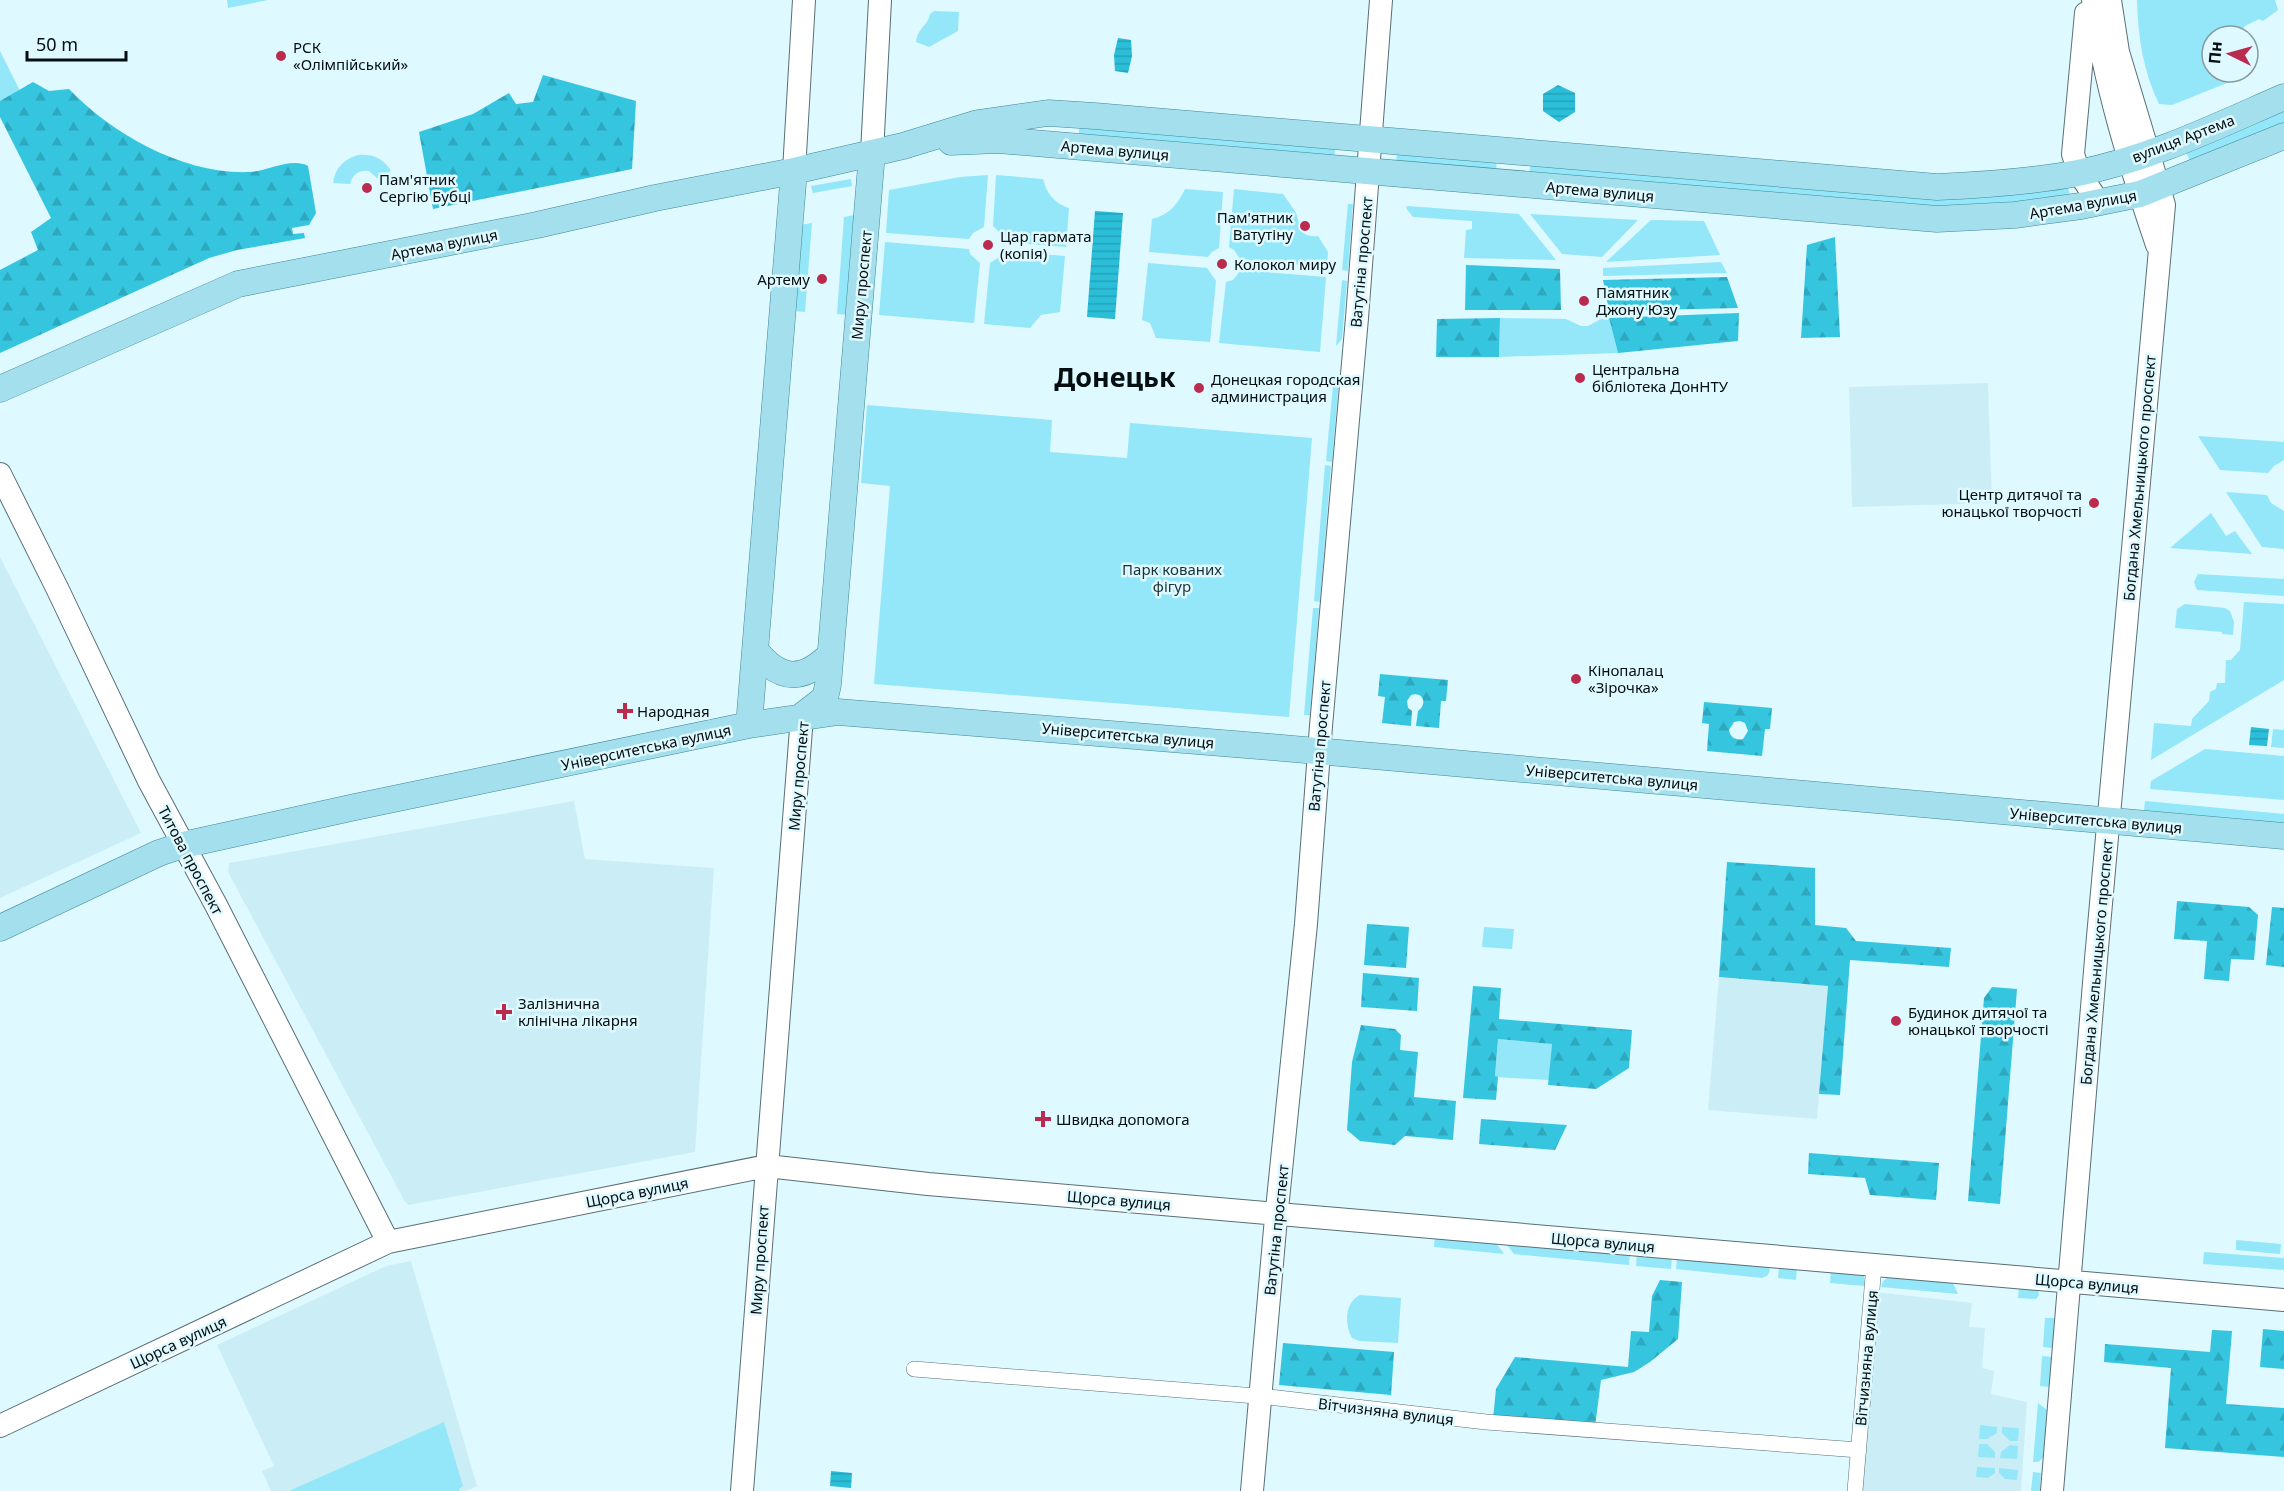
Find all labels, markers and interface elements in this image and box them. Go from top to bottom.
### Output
scale bar [27,24,126,62]
north arrow [2200,24,2260,84]
text: 50 m [36,32,78,56]
place label: РСК «Олімпійський» [293,37,409,74]
text: Пн [2203,40,2227,65]
marker: РСК «Олімпійський» [274,49,288,63]
street label: вулиця Артема [2129,109,2237,167]
street label: Артема вулиця [1060,135,1170,165]
place label: Пам'ятник Сергію Бубці [379,169,471,206]
street label: Артема вулиця [1545,176,1655,206]
marker: Пам'ятник Сергію Бубці [360,181,374,195]
street label: Артема вулиця [2028,185,2138,223]
street label: Ватутіна проспект [1345,196,1377,328]
place label: Пам'ятник Ватутіну [1217,207,1293,244]
marker: Пам'ятник Ватутіну [1298,219,1312,233]
street label: Артема вулиця [389,224,499,264]
place label: Цар гармата (копія) [1000,226,1092,263]
street label: Миру проспект [846,229,876,341]
marker: Цар гармата (копія) [981,238,995,252]
place label: Колокол миру [1234,254,1336,274]
marker: Колокол миру [1215,257,1229,271]
place label: Артему [757,269,810,289]
marker: Артему [815,272,829,286]
place label: Памятник Джону Юзу [1596,282,1678,319]
marker: Памятник Джону Юзу [1577,294,1591,308]
street label: Богдана Хмельницького проспект [2118,354,2160,602]
district label: Донецьк [1054,358,1176,395]
place label: Центральна бібліотека ДонНТУ [1592,359,1729,396]
place label: Донецкая городская администрация [1211,369,1360,406]
marker: Центральна бібліотека ДонНТУ [1573,371,1587,385]
marker: Донецкая городская администрация [1192,381,1206,395]
place label: Центр дитячої та юнацької творчості [1941,484,2082,521]
marker: Центр дитячої та юнацької творчості [2087,496,2101,510]
park label: Парк кованих фігур [1122,559,1222,596]
place label: Кінопалац «Зірочка» [1588,660,1664,697]
marker: Кінопалац «Зірочка» [1569,672,1583,686]
street label: Ватутіна проспект [1303,680,1335,812]
place label: Народная [637,701,710,721]
marker: Народная [618,704,632,718]
street label: Університетська вулиця [1041,717,1215,753]
street label: Університетська вулиця [559,719,733,775]
street label: Миру проспект [783,720,813,832]
street label: Університетська вулиця [1525,759,1699,795]
street label: Титова проспект [154,802,228,918]
street label: Університетська вулиця [2009,802,2183,838]
street label: Богдана Хмельницького проспект [2075,838,2117,1086]
place label: Залізнична клінічна лікарня [518,993,638,1030]
place label: Будинок дитячої та юнацької творчості [1908,1002,2049,1039]
marker: Залізнична клінічна лікарня [495,1003,513,1021]
marker: Будинок дитячої та юнацької творчості [1889,1014,1903,1028]
place label: Швидка допомога [1056,1109,1190,1129]
marker: Швидка допомога [1034,1110,1052,1128]
street label: Ватутіна проспект [1259,1163,1293,1297]
street label: Щорса вулиця [584,1172,690,1212]
street label: Щорса вулиця [1066,1185,1172,1215]
street label: Миру проспект [745,1204,773,1316]
street label: Щорса вулиця [1550,1227,1656,1257]
street label: Щорса вулиця [2034,1268,2140,1298]
street label: Вітчизняна вулиця [1850,1289,1882,1427]
street label: Щорса вулиця [127,1311,229,1373]
street label: Вітчизняна вулиця [1317,1393,1455,1429]

